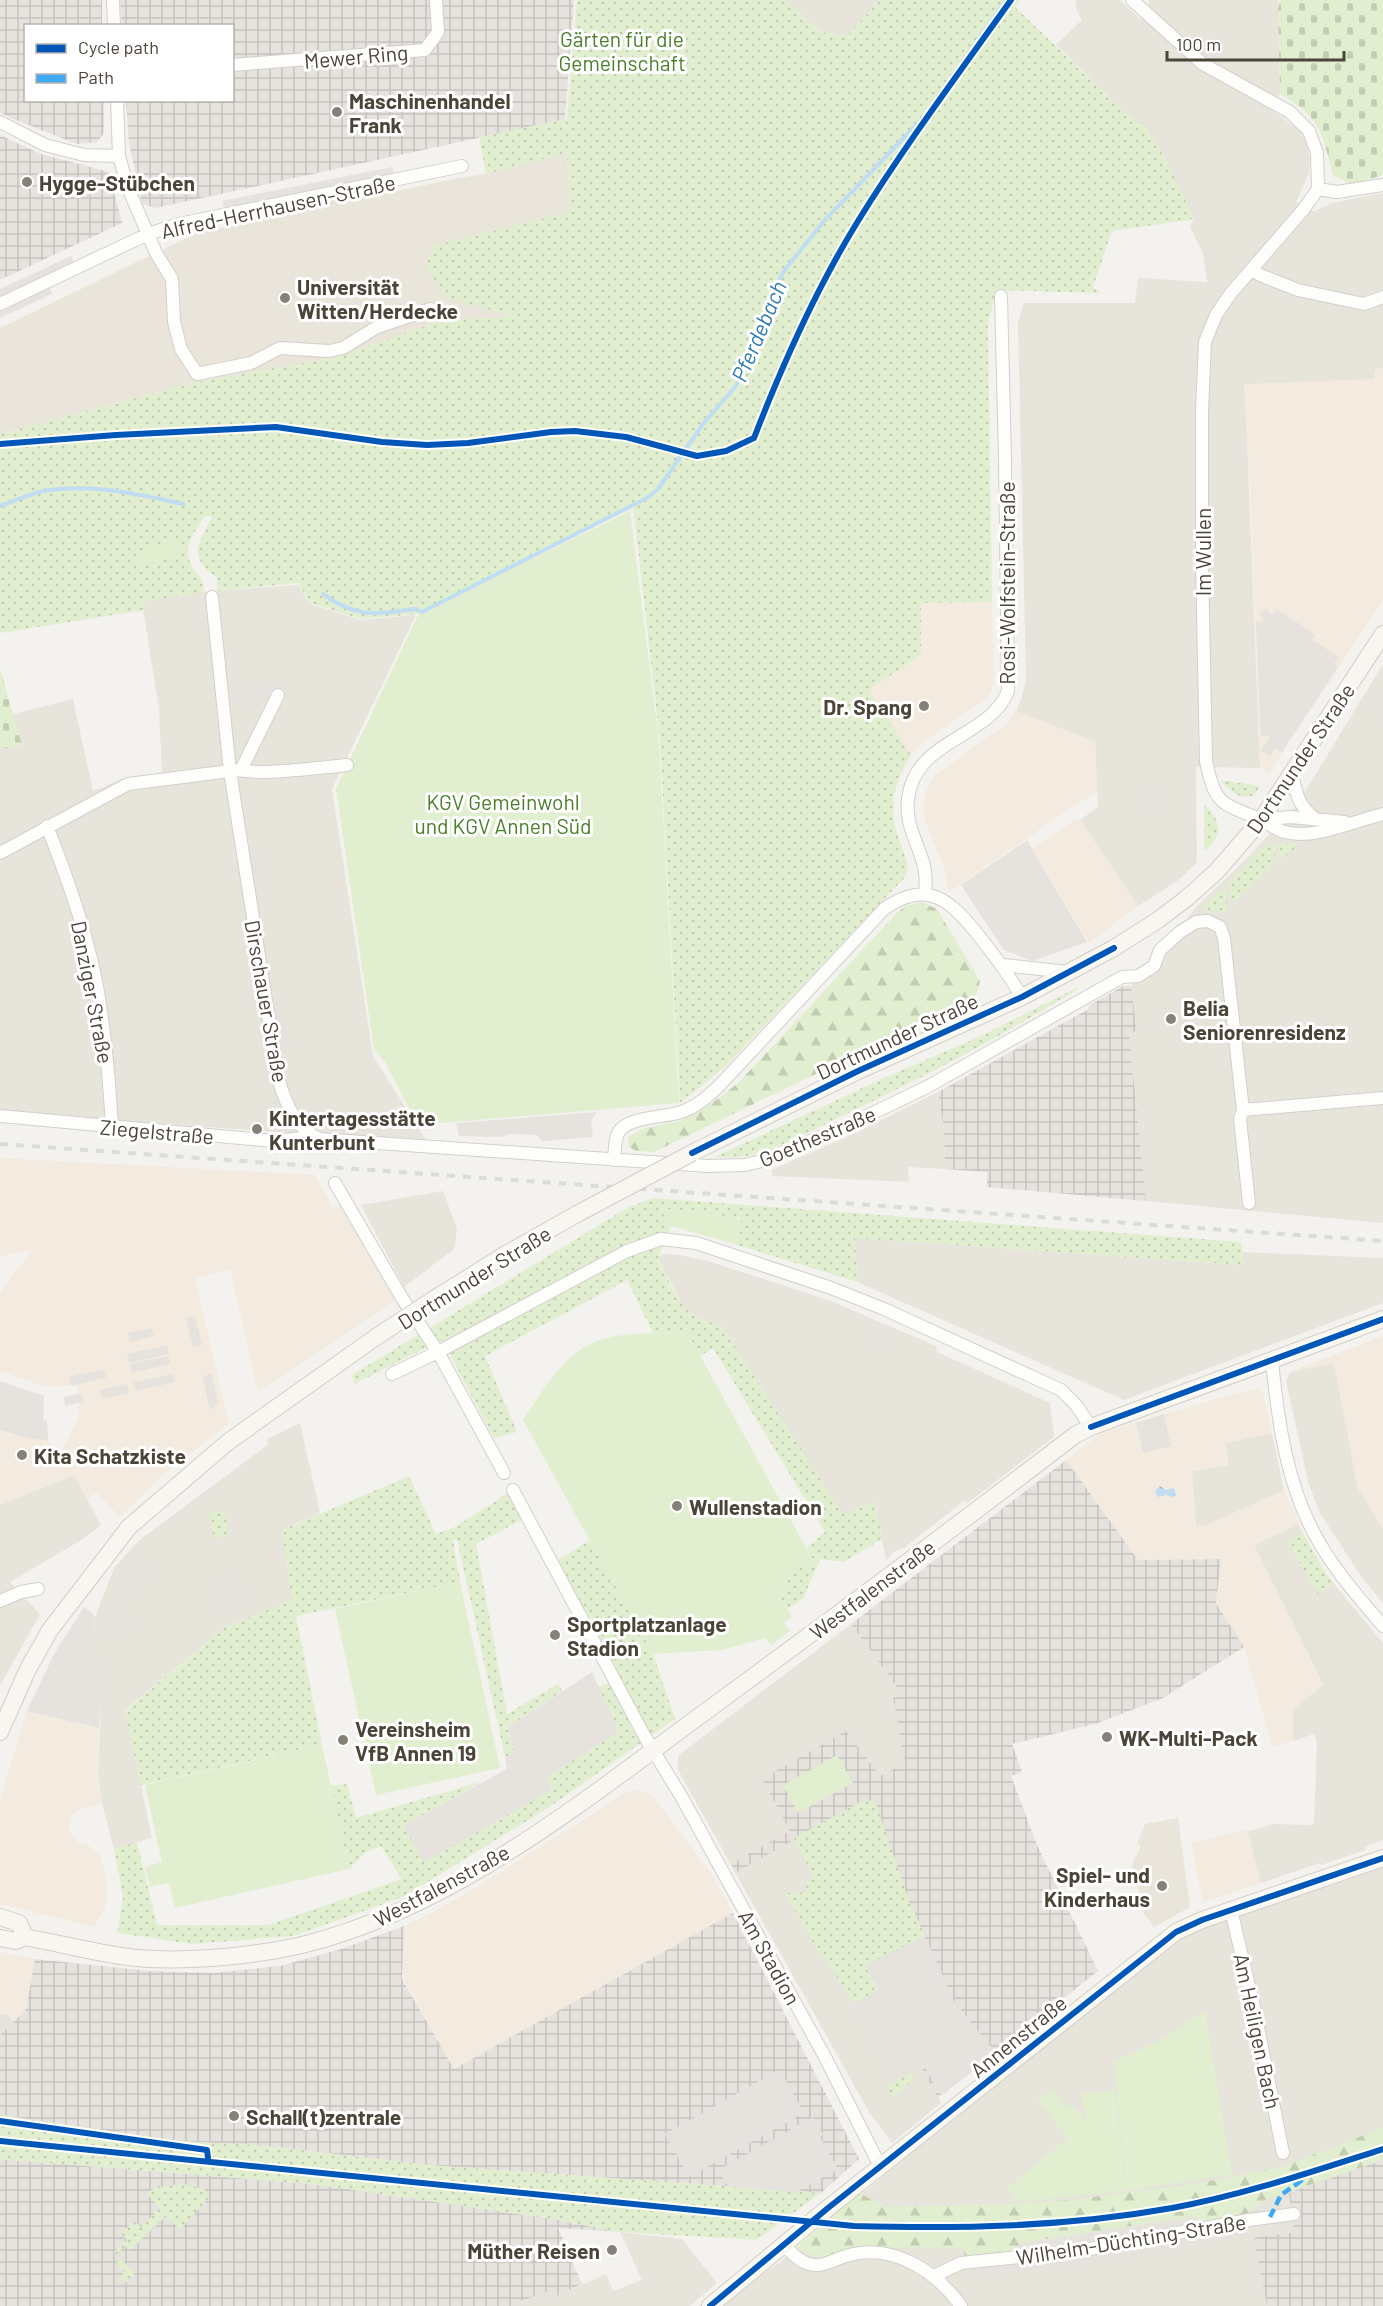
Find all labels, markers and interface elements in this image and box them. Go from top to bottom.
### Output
legend [24,24,234,102]
scale bar [1167,24,1344,62]
park label: Gärten für die Gemeinschaft [558,26,686,75]
text: 100 m [1176,33,1221,55]
text: Cycle path [78,36,159,58]
street label: Mewer Ring [303,39,409,73]
text: Path [78,66,114,88]
place label: Maschinenhandel Frank [349,88,511,137]
marker: Maschinenhandel Frank [330,105,344,119]
street label: Alfred-Herrhausen-Straße [159,169,397,243]
place label: Hygge-Stübchen [39,170,195,195]
marker: Hygge-Stübchen [20,175,34,189]
place label: Universität Witten/Herdecke [297,274,458,323]
water label: Pferdebach [725,277,791,385]
marker: Universität Witten/Herdecke [278,291,292,305]
street label: Rosi-Wolfstein-Straße [994,481,1019,685]
street label: Im Wullen [1190,508,1215,596]
street label: Dortmunder Straße [1241,678,1359,838]
place label: Dr. Spang [823,694,912,719]
marker: Dr. Spang [917,699,931,713]
park label: KGV Gemeinwohl und KGV Annen Süd [415,789,591,838]
street label: Danziger Straße [67,918,119,1066]
street label: Dirschauer Straße [240,918,294,1084]
street label: Dortmunder Straße [812,988,982,1084]
place label: Belia Seniorenresidenz [1183,995,1346,1044]
marker: Belia Seniorenresidenz [1164,1012,1178,1026]
street label: Goethestraße [755,1100,879,1172]
place label: Kintertagesstätte Kunterbunt [269,1105,436,1154]
street label: Ziegelstraße [99,1114,215,1148]
marker: Kintertagesstätte Kunterbunt [250,1122,264,1136]
street label: Dortmunder Straße [393,1220,555,1334]
place label: Kita Schatzkiste [34,1443,186,1468]
marker: Kita Schatzkiste [15,1448,29,1462]
place label: Wullenstadion [689,1494,822,1519]
marker: Wullenstadion [670,1499,684,1513]
street label: Westfalenstraße [804,1534,940,1644]
place label: Sportplatzanlage Stadion [567,1611,727,1660]
marker: Sportplatzanlage Stadion [548,1628,562,1642]
place label: Vereinsheim VfB Annen 19 [355,1716,476,1765]
place label: WK-Multi-Pack [1119,1725,1258,1750]
marker: WK-Multi-Pack [1100,1730,1114,1744]
marker: Vereinsheim VfB Annen 19 [336,1733,350,1747]
street label: Westfalenstraße [369,1839,513,1931]
place label: Spiel- und Kinderhaus [1044,1862,1150,1911]
marker: Spiel- und Kinderhaus [1155,1879,1169,1893]
street label: Am Stadion [734,1905,806,2009]
street label: Am Heiligen Bach [1229,1951,1287,2111]
street label: Annenstraße [965,1990,1071,2082]
place label: Schall(t)zentrale [246,2104,401,2129]
marker: Schall(t)zentrale [227,2109,241,2123]
street label: Wilhelm-Düchting-Straße [1014,2208,1248,2270]
place label: Müther Reisen [467,2238,600,2263]
marker: Müther Reisen [605,2243,619,2257]

